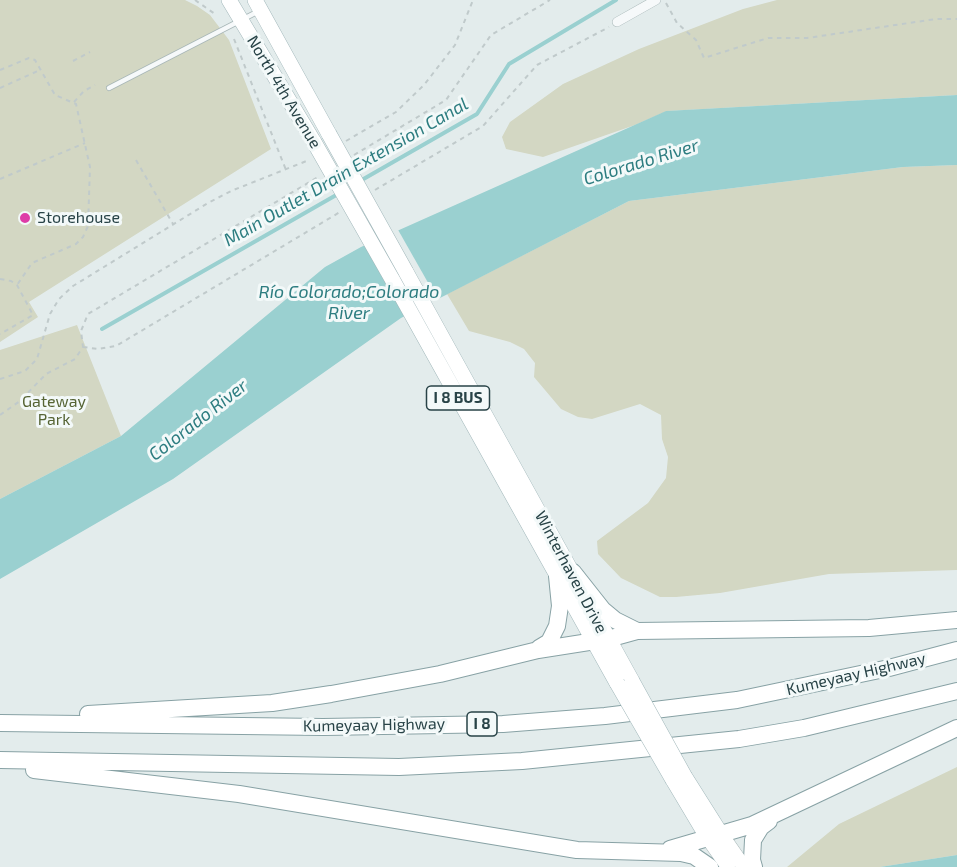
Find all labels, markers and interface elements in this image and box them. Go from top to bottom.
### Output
street label: North 4th Avenue [243,32,325,152]
water label: Main Outlet Drain Extension Canal [220,93,472,251]
water label: Colorado River [581,134,701,190]
place label: Storehouse [37,208,120,228]
marker: Storehouse [18,211,32,225]
water label: Río Colorado;Colorado River [259,281,439,324]
water label: Colorado River [144,375,252,465]
road number: I 8 BUS [426,386,490,410]
park label: Gateway Park [22,392,86,430]
street label: Winterhaven Drive [531,508,611,636]
street label: Kumeyaay Highway [785,649,927,699]
road number: I 8 [467,712,497,736]
street label: Kumeyaay Highway [303,714,445,736]

